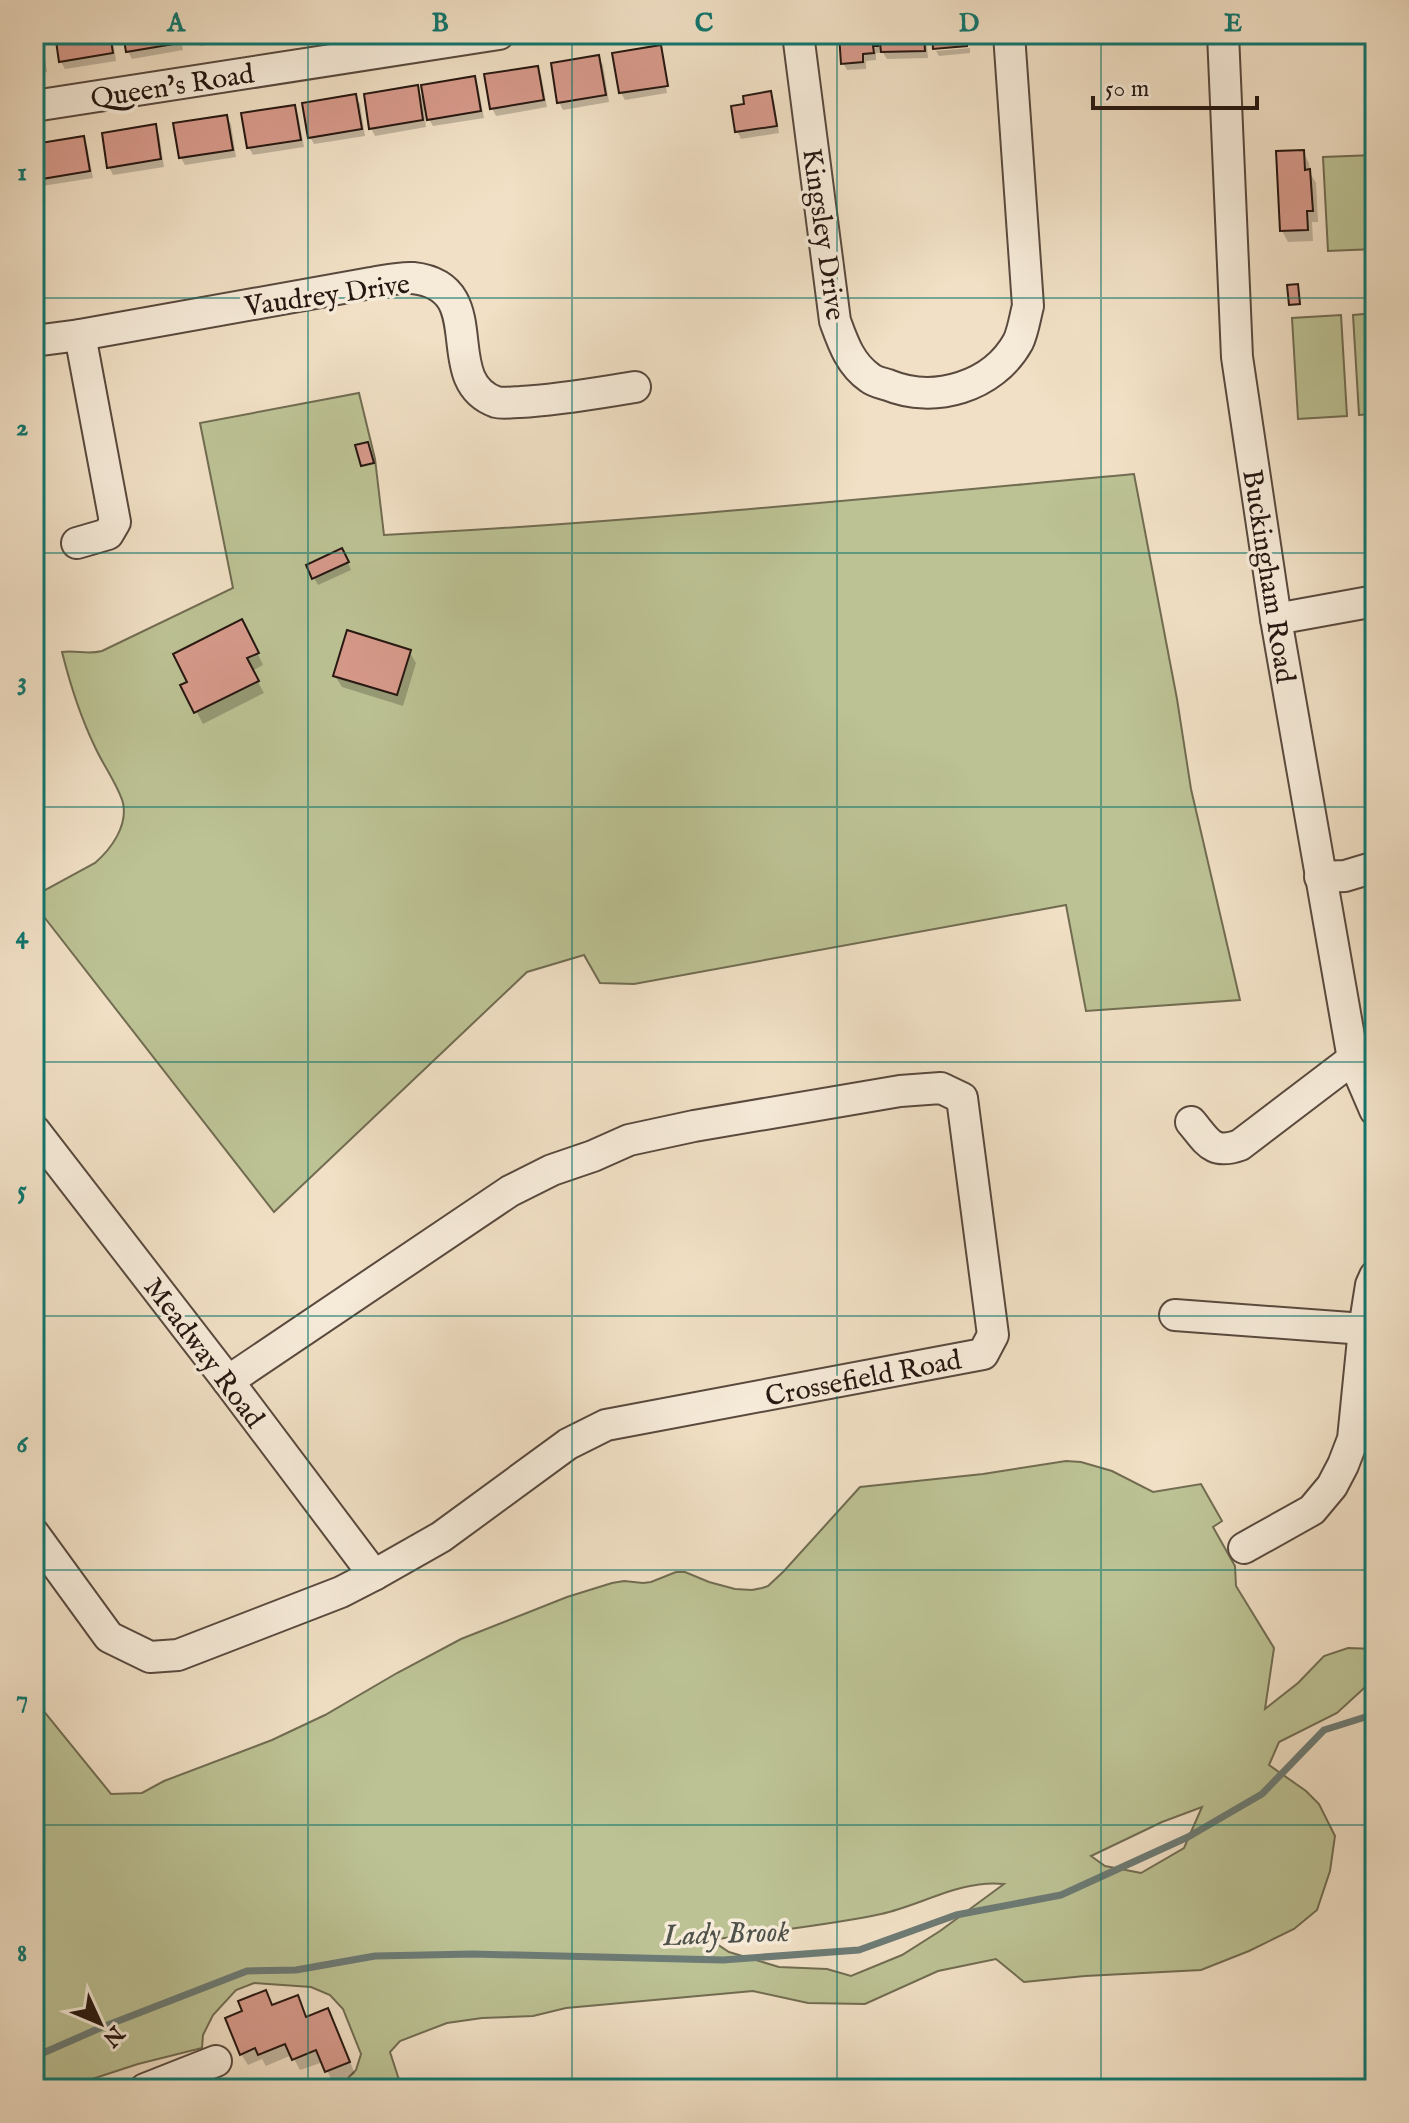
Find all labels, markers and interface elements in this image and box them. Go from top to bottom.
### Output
text: A [166,7,186,40]
text: B [431,7,449,40]
text: C [695,7,714,40]
text: D [959,7,980,40]
text: E [1224,7,1242,40]
street label: Queen's Road [88,57,257,118]
scale bar [1093,60,1257,110]
text: 50 m [1105,74,1149,105]
street label: Kingsley Drive [793,146,852,323]
text: 1 [17,156,27,189]
street label: Vaudrey Drive [242,268,412,326]
text: 2 [16,411,28,444]
street label: Buckingham Road [1233,467,1302,686]
text: 3 [17,665,27,698]
text: 4 [16,919,30,952]
text: 5 [17,1174,27,1207]
street label: Meadway Road [135,1271,271,1436]
street label: Crossefield Road [763,1343,964,1416]
text: 6 [17,1428,29,1461]
text: 7 [16,1683,28,1716]
water label: Lady Brook [661,1914,790,1956]
text: 8 [17,1937,27,1970]
north arrow [60,1983,140,2063]
text: N [96,2018,130,2052]

